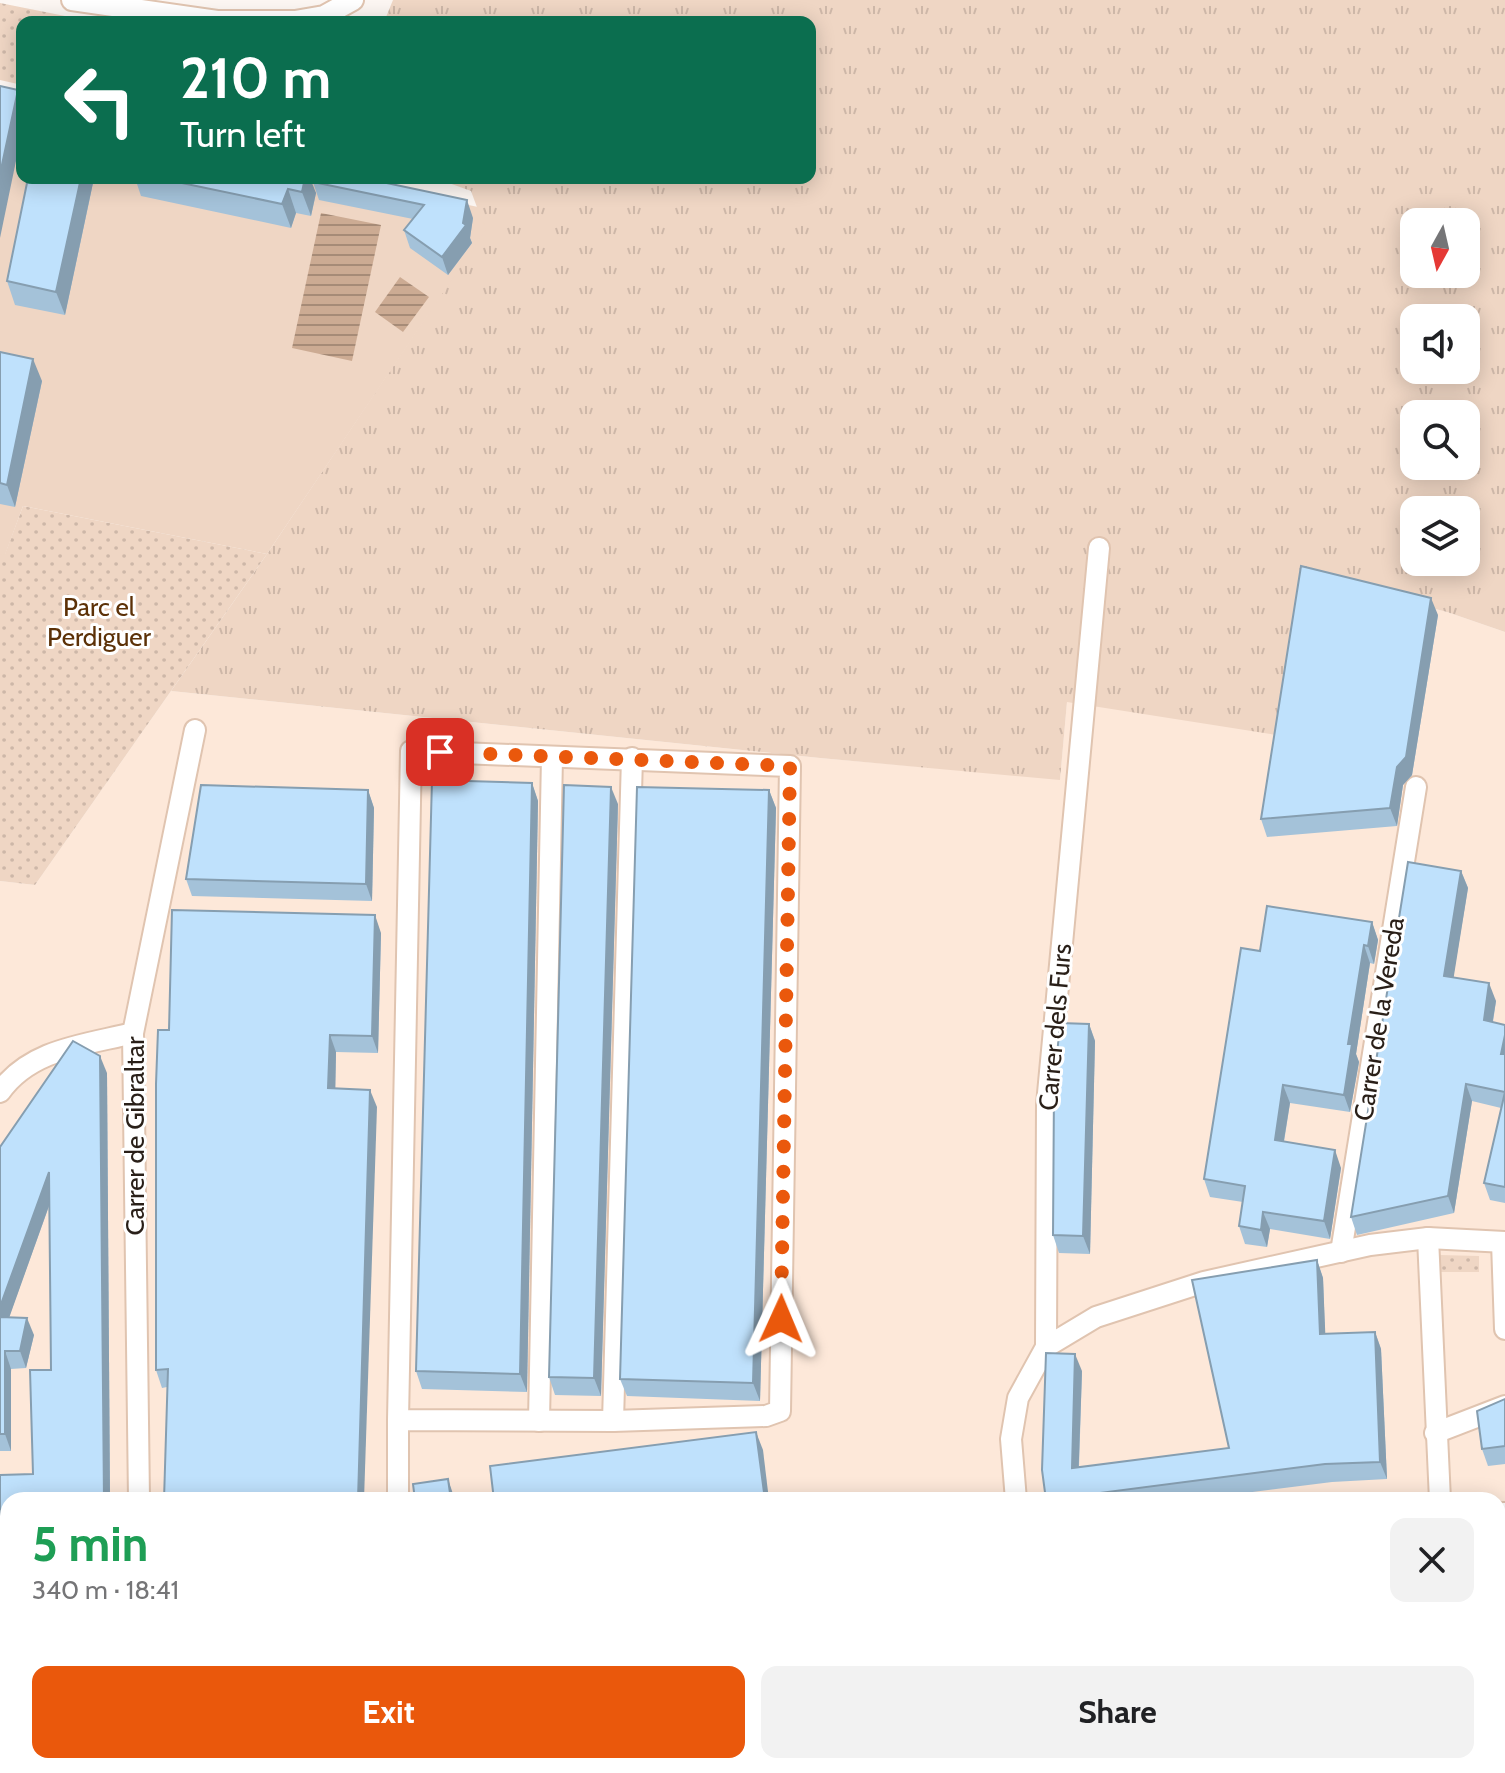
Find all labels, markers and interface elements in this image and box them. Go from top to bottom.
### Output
text: 210 m [180,44,331,112]
icon: left [48,48,152,152]
text: Turn left [180,112,305,156]
north arrow [1400,208,1480,288]
map controls [1400,208,1480,576]
button: sound [1400,304,1480,384]
button: search [1400,400,1480,480]
button: layers [1400,496,1480,576]
park label: Parc el Perdiguer [47,591,152,653]
pin [406,718,474,786]
icon: arrive [418,730,462,774]
street label: Carrer de la Vereda [1347,914,1411,1123]
street label: Carrer dels Furs [1032,942,1078,1112]
street label: Carrer de Gibraltar [119,1036,151,1235]
position arrow [739,1277,823,1361]
text: 5 min [32,1515,148,1573]
button: close [1390,1518,1474,1602]
text: 340 m · 18:41 [32,1574,179,1606]
button: Exit [32,1666,745,1758]
button: Share [761,1666,1474,1758]

